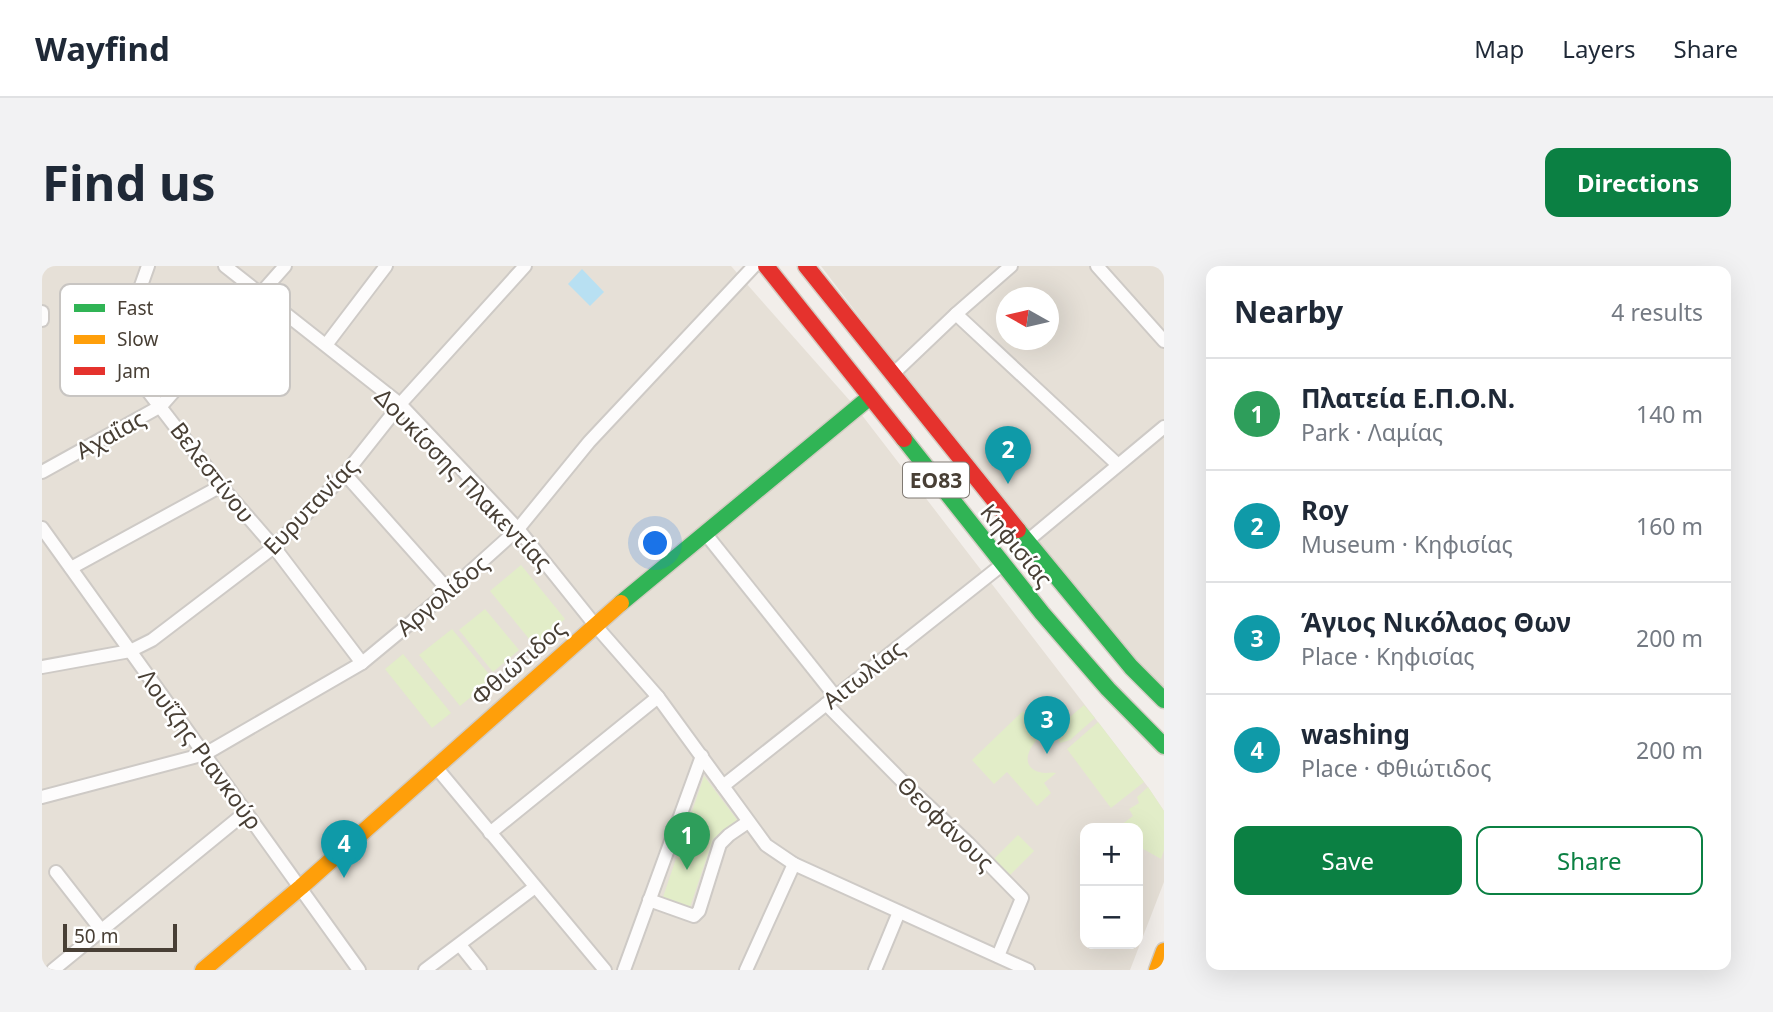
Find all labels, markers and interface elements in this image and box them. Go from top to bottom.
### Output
text: Wayfind [35,26,170,71]
text: Map [1474,32,1524,65]
text: Layers [1562,32,1636,65]
text: Share [1674,32,1738,65]
button: Directions [1545,148,1731,217]
text: Find us [42,149,216,215]
legend [60,284,290,396]
north arrow [996,287,1059,350]
text: Nearby [1234,291,1343,332]
text: Fast [117,295,154,321]
text: 4 results [1611,296,1703,328]
text: Slow [117,326,158,352]
text: Jam [115,358,151,384]
text: Πλατεία Ε.Π.Ο.Ν. [1301,380,1515,416]
street label: Δουκίσσης Πλακεντίας [368,381,560,577]
text: 1 [1250,398,1264,430]
text: 140 m [1636,398,1703,430]
street label: Αχαΐας [70,402,150,466]
street label: Βελεστίνου [163,415,263,529]
text: Park · Λαμίας [1301,416,1443,448]
pin: 2 [985,426,1031,484]
street label: Ευρυτανίας [256,451,364,561]
road number: ΕΟ83 [903,462,969,498]
text: Roy [1301,492,1349,528]
street label: Κηφισίας [974,497,1060,593]
text: 2 [1250,510,1264,542]
text: 160 m [1636,510,1703,542]
your location [638,526,672,560]
text: Museum · Κηφισίας [1301,528,1513,560]
street label: Αργολίδος [389,547,495,643]
text: Άγιος Νικόλαος Θων [1301,604,1571,640]
street label: Φθιώτιδος [464,612,572,712]
text: 3 [1250,622,1264,654]
text: 200 m [1636,622,1703,654]
street label: Αιτωλίας [816,632,910,716]
text: Place · Κηφισίας [1301,640,1475,672]
street label: Λουΐζης Ριανκούρ [132,662,270,836]
pin: 3 [1024,696,1070,754]
text: washing [1301,716,1410,752]
text: 4 [1250,734,1264,766]
text: 200 m [1636,734,1703,766]
text: Place · Φθιώτιδος [1301,752,1491,784]
street label: Θεοφάνους [890,768,1002,878]
pin: 1 [664,812,710,870]
pin: 4 [321,820,367,878]
map controls [1080,823,1143,949]
button: + [1080,823,1143,886]
button: Save [1234,826,1462,895]
button: Share [1476,826,1703,895]
button: − [1080,886,1143,949]
scale bar [63,921,177,953]
text: 50 m [74,923,118,949]

